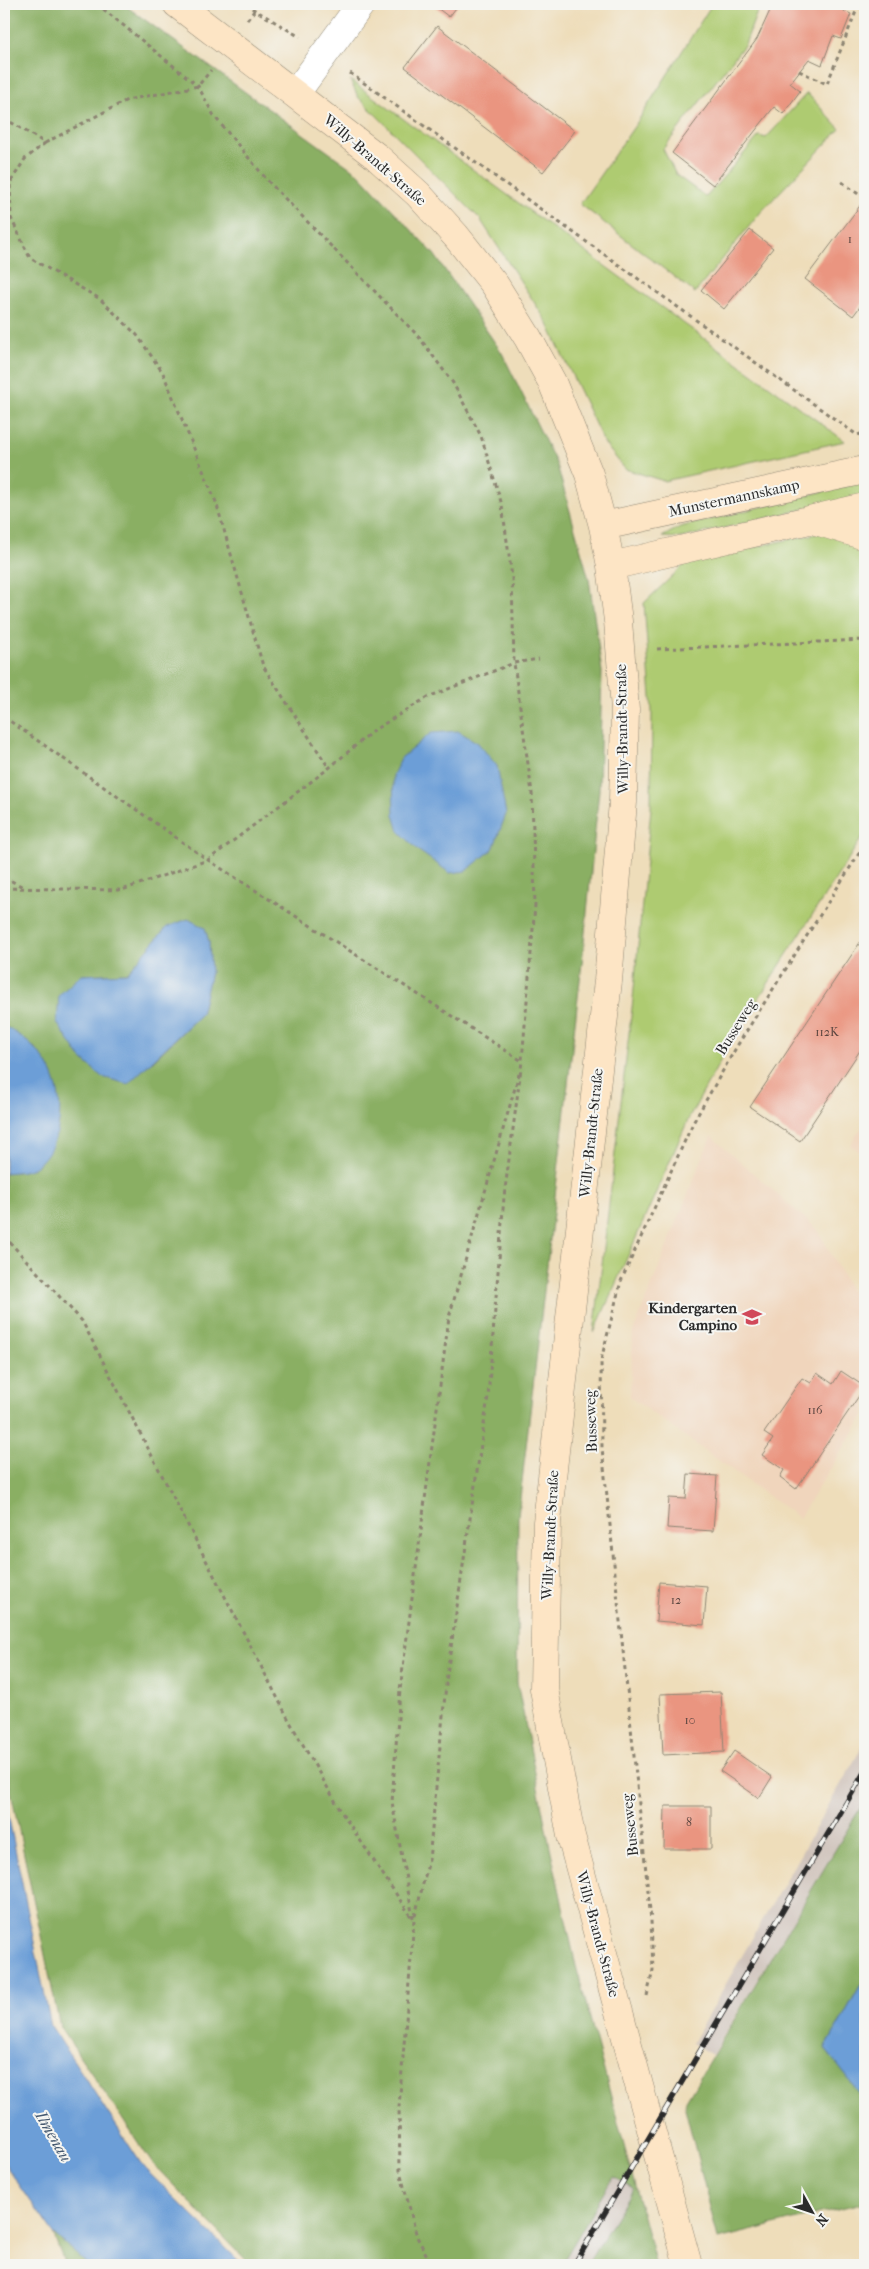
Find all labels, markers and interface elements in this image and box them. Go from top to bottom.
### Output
street label: Willy-Brandt-Straße [319,110,430,210]
house number: 1 [848,232,852,246]
street label: Munstermannskamp [667,475,801,521]
street label: Willy-Brandt-Straße [612,663,632,795]
street label: Busseweg [712,995,761,1058]
house number: 112K [815,1025,840,1039]
street label: Willy-Brandt-Straße [575,1067,607,1200]
place label: Kindergarten Campino [648,1299,737,1334]
school or university icon: Kindergarten Campino [741,1306,763,1328]
street label: Busseweg [581,1388,601,1453]
house number: 116 [807,1403,823,1417]
street label: Willy-Brandt-Straße [538,1469,562,1601]
house number: 12 [671,1593,681,1607]
house number: 10 [685,1713,695,1727]
street label: Busseweg [618,1792,642,1857]
house number: 8 [686,1815,692,1829]
street label: Willy-Brandt-Straße [572,1868,624,2000]
water label: Ilmenau [31,2107,76,2165]
north arrow [786,2186,836,2236]
text: N [811,2211,832,2230]

